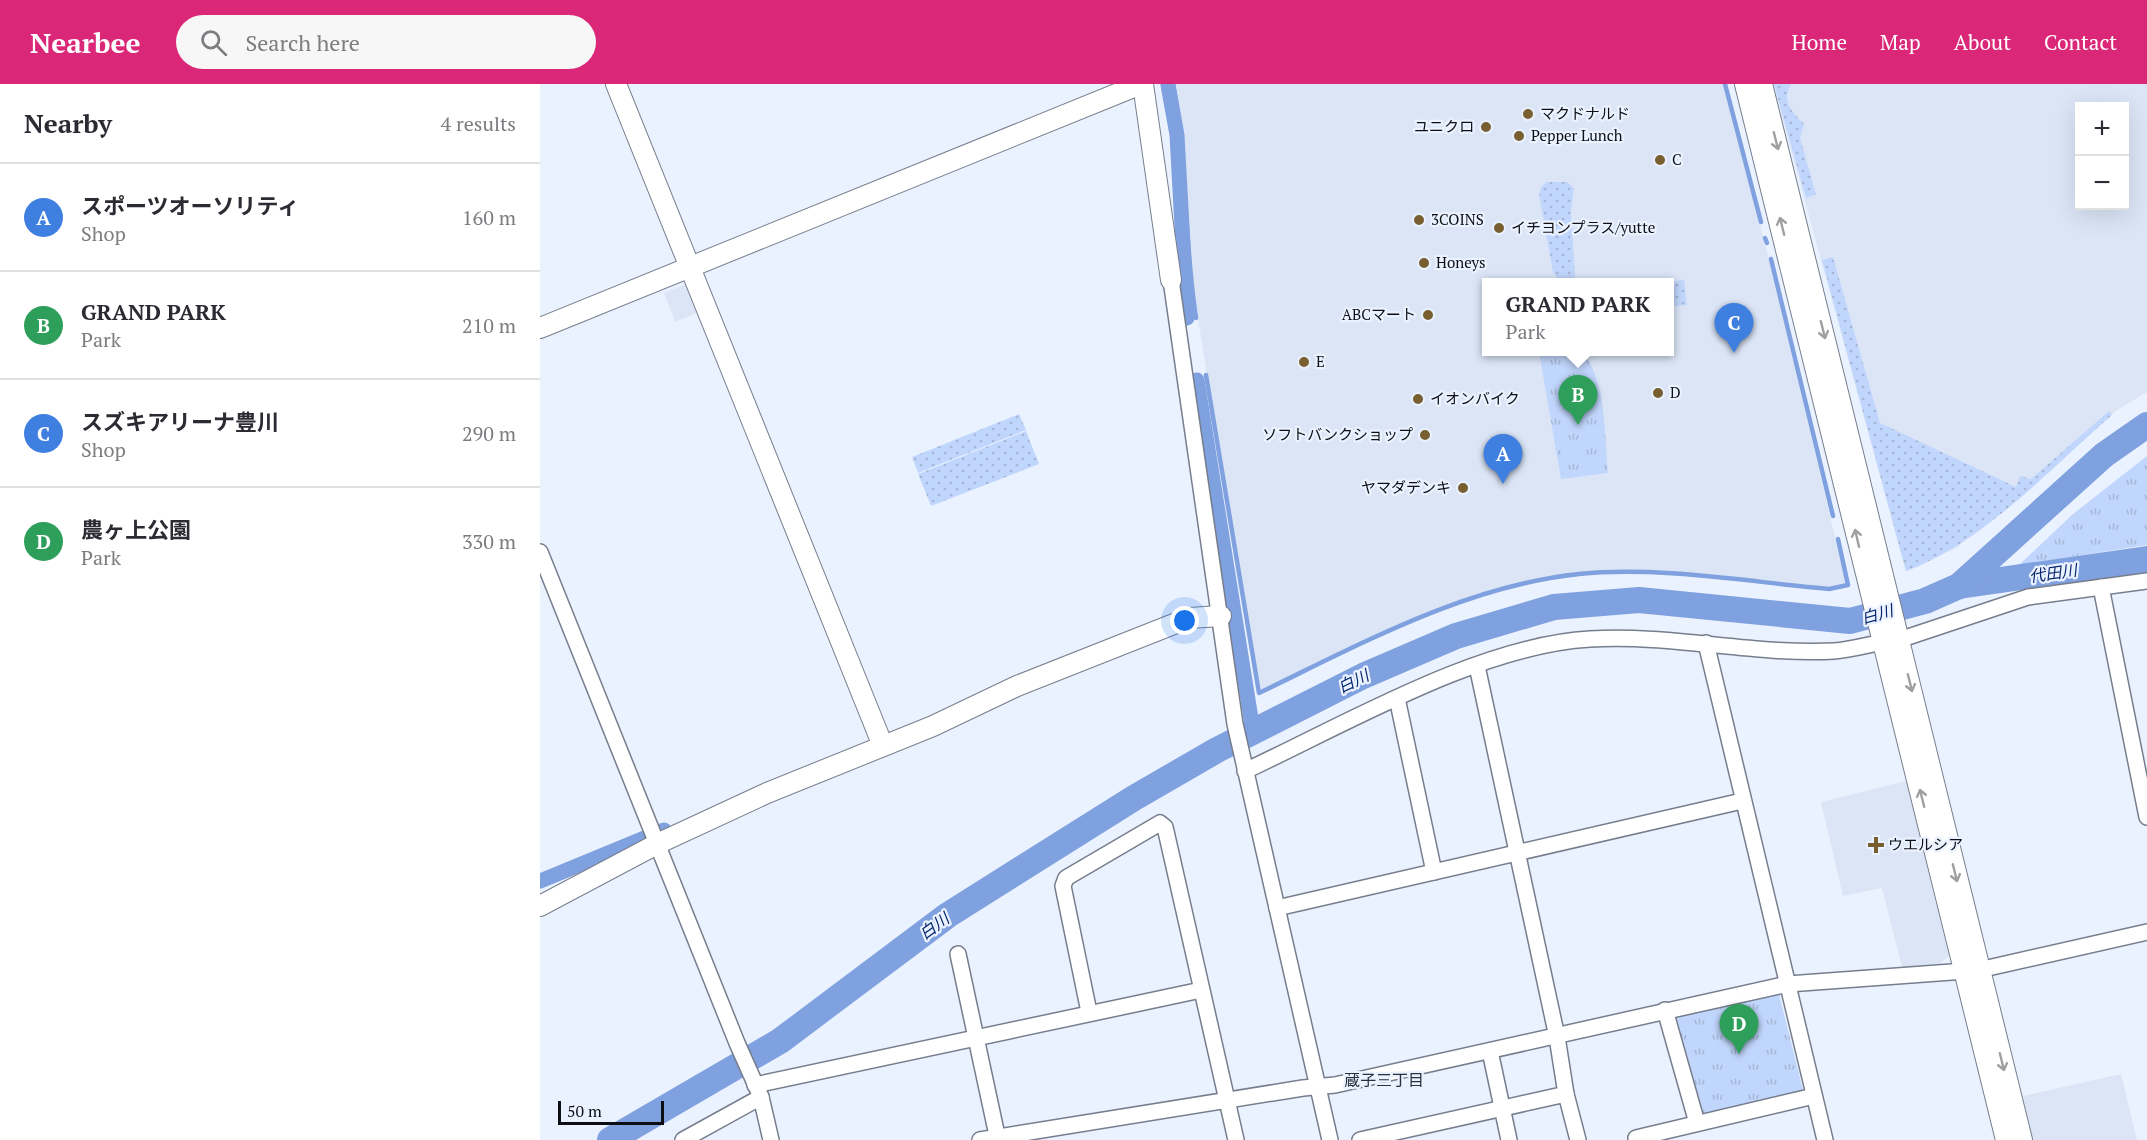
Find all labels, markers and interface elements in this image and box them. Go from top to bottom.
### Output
search box [176,15,596,69]
text: Nearbee [30,24,140,61]
icon: search [197,26,230,59]
text: Search here [245,28,360,57]
text: Home [1791,28,1847,56]
text: Map [1880,28,1921,56]
text: About [1954,28,2011,56]
text: Contact [2044,28,2117,56]
map controls [2075,102,2129,210]
button: + [2075,102,2129,156]
place label: マクドナルド [1540,103,1630,123]
text: Nearby [24,106,112,140]
marker: マクドナルド [1521,107,1535,121]
text: 4 results [441,110,516,137]
place label: ユニクロ [1414,116,1474,136]
marker: ユニクロ [1479,120,1493,134]
place label: Pepper Lunch [1531,125,1623,145]
marker: Pepper Lunch [1512,129,1526,143]
one-way arrow [1771,131,1783,150]
place label: C [1672,149,1682,169]
marker: C [1653,153,1667,167]
button: − [2075,156,2129,210]
text: スポーツオーソリティ [81,191,299,220]
text: A [36,204,51,231]
text: 160 m [462,204,516,231]
place label: 3COINS [1431,209,1484,229]
marker: 3COINS [1412,213,1426,227]
place label: イチヨンプラス/yutte [1511,217,1655,237]
one-way arrow [1775,217,1787,236]
text: Shop [81,220,126,247]
marker: イチヨンプラス/yutte [1492,221,1506,235]
place label: Honeys [1436,252,1485,272]
marker: Honeys [1417,256,1431,270]
popup [1482,278,1674,356]
text: GRAND PARK [1506,289,1650,318]
text: GRAND PARK [81,297,226,326]
place label: ABCマート [1342,304,1416,324]
pin: C [1714,304,1754,353]
marker: ABCマート [1421,308,1435,322]
text: B [37,312,50,339]
text: 210 m [462,312,516,339]
text: Park [1506,318,1546,345]
one-way arrow [1818,320,1829,339]
text: Park [81,326,121,353]
place label: E [1316,351,1325,371]
marker: E [1297,355,1311,369]
pin: B [1558,376,1598,425]
place label: D [1670,382,1681,402]
marker: D [1651,386,1665,400]
place label: イオンバイク [1430,388,1520,408]
marker: イオンバイク [1411,392,1425,406]
text: スズキアリーナ豊川 [81,407,279,436]
text: C [37,420,50,447]
text: 290 m [462,420,516,447]
place label: ソフトバンクショップ [1262,424,1413,444]
marker: ソフトバンクショップ [1418,428,1432,442]
pin: A [1484,434,1522,484]
text: Shop [81,436,126,463]
place label: ヤマダデンキ [1361,477,1451,497]
marker: ヤマダデンキ [1456,481,1470,495]
text: 農ヶ上公園 [81,515,191,544]
text: D [36,528,51,555]
text: 330 m [462,528,516,555]
one-way arrow [1850,529,1862,548]
text: Park [81,544,121,571]
water label: 代田川 [2028,558,2080,587]
water label: 白川 [1859,598,1897,629]
your location [1170,606,1199,635]
water label: 白川 [1334,663,1374,698]
one-way arrow [1904,673,1916,692]
one-way arrow [1915,789,1927,808]
place label: ウエルシア [1888,834,1963,854]
marker: ウエルシア [1869,838,1883,852]
one-way arrow [1950,863,1962,882]
water label: 白川 [915,907,955,944]
pin: D [1720,1004,1758,1054]
one-way arrow [1997,1052,2009,1071]
district label: 蔵子三丁目 [1344,1069,1424,1091]
scale bar [558,1098,664,1126]
text: 50 m [567,1100,602,1122]

